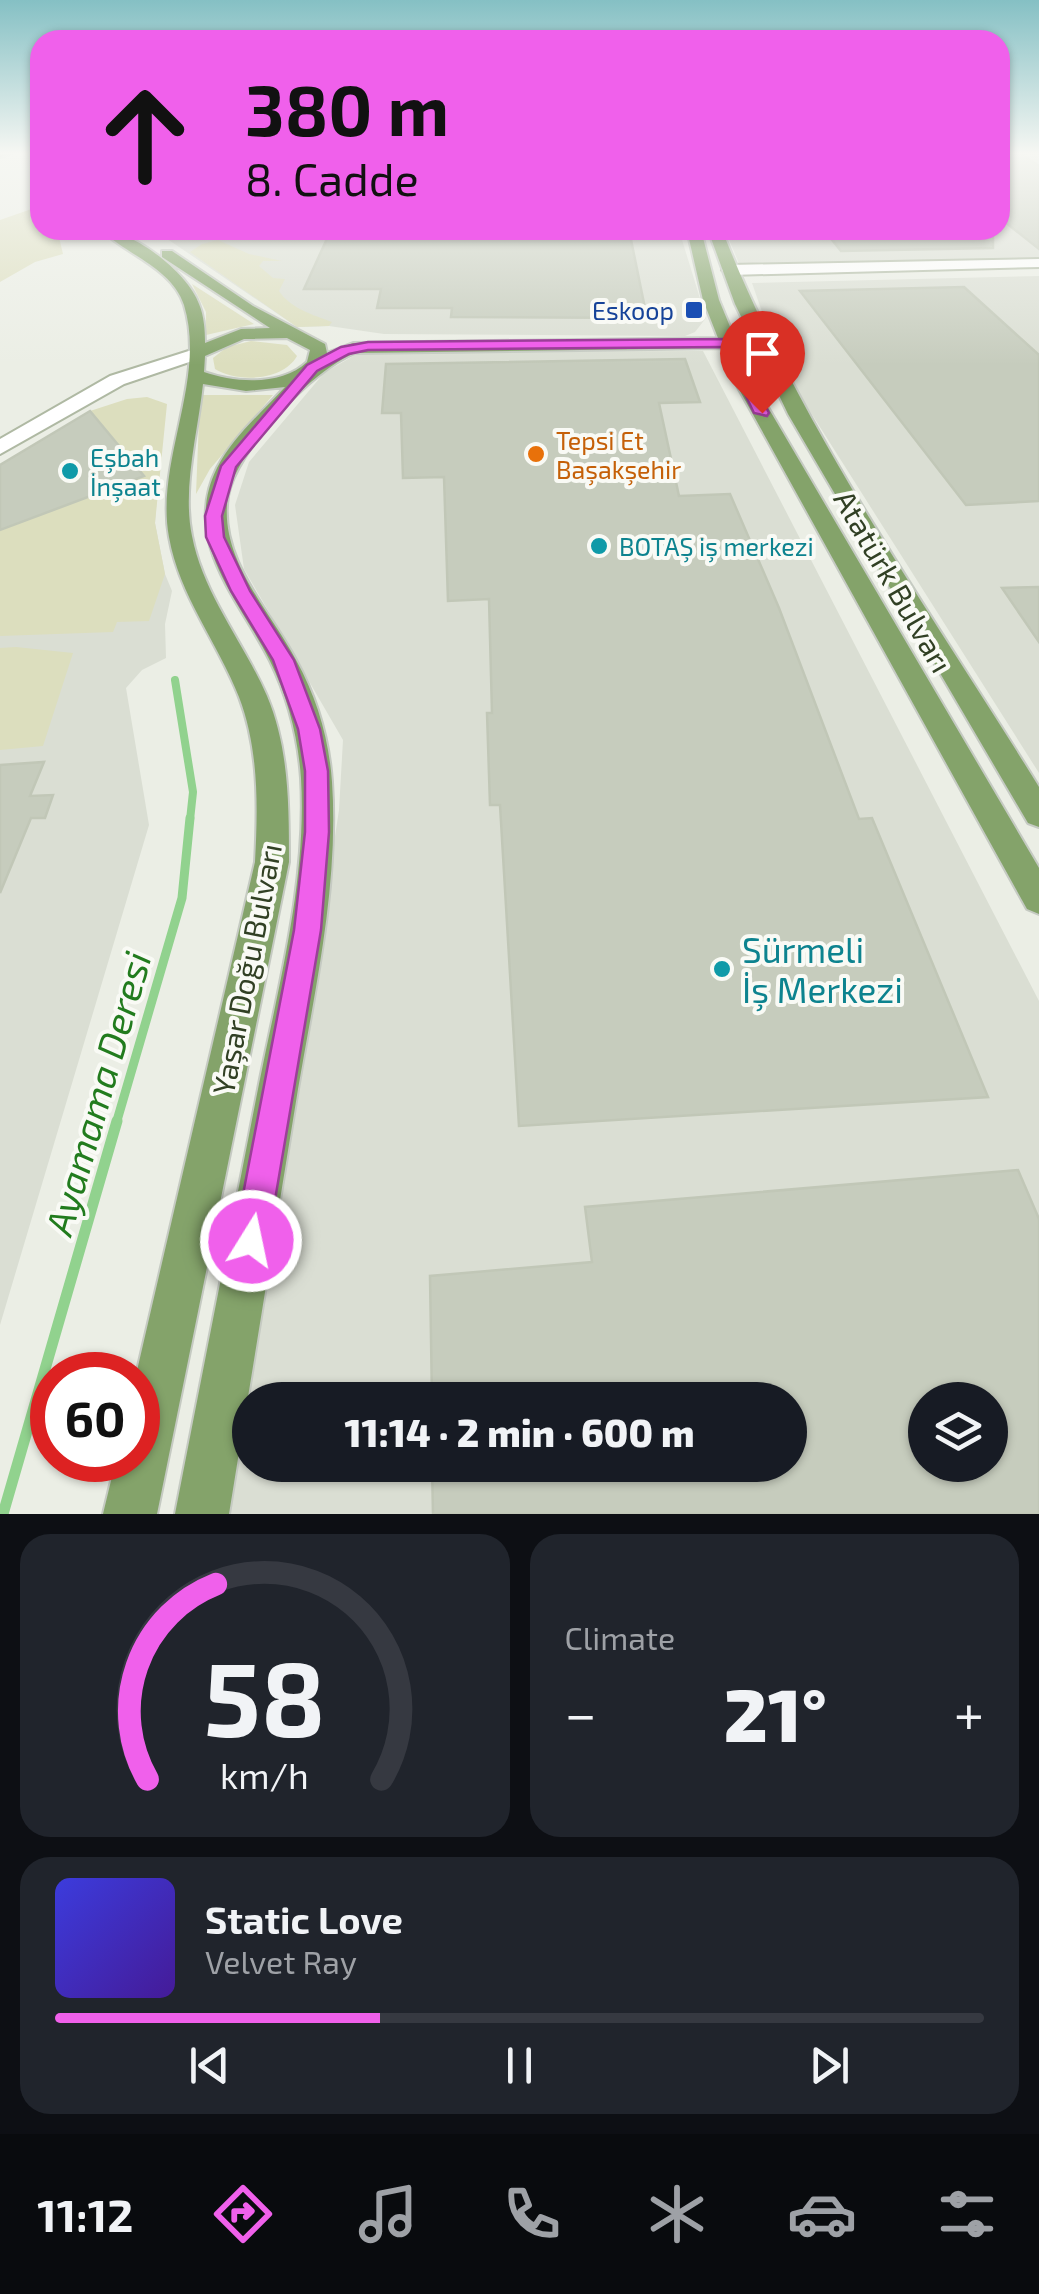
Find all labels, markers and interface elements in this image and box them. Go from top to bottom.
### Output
text: 380 m [245,66,449,150]
icon: ahead [80,70,210,200]
text: 8. Cadde [245,151,419,205]
place label: Eskoop [592,295,674,325]
marker: Eskoop [683,299,705,321]
pin [720,311,805,414]
icon: arrive [735,326,790,381]
place label: Tepsi Et Başakşehir [556,425,681,486]
place label: Eşbah İnşaat [90,442,161,503]
marker: Tepsi Et Başakşehir [525,443,547,465]
marker: Eşbah İnşaat [59,460,81,482]
street label: Atatürk Bulvarı [827,484,961,678]
place label: BOTAŞ iş merkezi [619,531,814,563]
marker: BOTAŞ iş merkezi [588,535,610,557]
street label: Yaşar Doğu Bulvarı [204,840,289,1098]
place label: Sürmeli İş Merkezi [742,928,903,1012]
water label: Ayamama Deresi [34,946,159,1242]
marker: Sürmeli İş Merkezi [711,958,733,980]
position arrow [199,1189,303,1293]
speed limit sign: 60 [30,1352,160,1482]
map controls [908,1382,1008,1482]
button: layers [908,1382,1008,1482]
text: 11:14 · 2 min · 600 m [344,1409,695,1455]
text: Climate [565,1618,675,1656]
text: 58 [204,1633,326,1758]
text: 21° [724,1667,827,1757]
text: − [565,1679,597,1745]
text: + [954,1679,984,1745]
text: km/h [220,1753,309,1796]
text: Static Love [205,1896,403,1942]
text: Velvet Ray [205,1942,357,1980]
icon: previous [182,2038,237,2093]
icon: pause [492,2038,547,2093]
icon: next [802,2038,857,2093]
icon: directions [208,2179,278,2249]
icon: music [353,2179,423,2249]
icon: phone [497,2179,567,2249]
icon: climate [642,2179,712,2249]
icon: car [787,2179,857,2249]
icon: filters [932,2179,1002,2249]
text: 11:12 [37,2187,133,2241]

